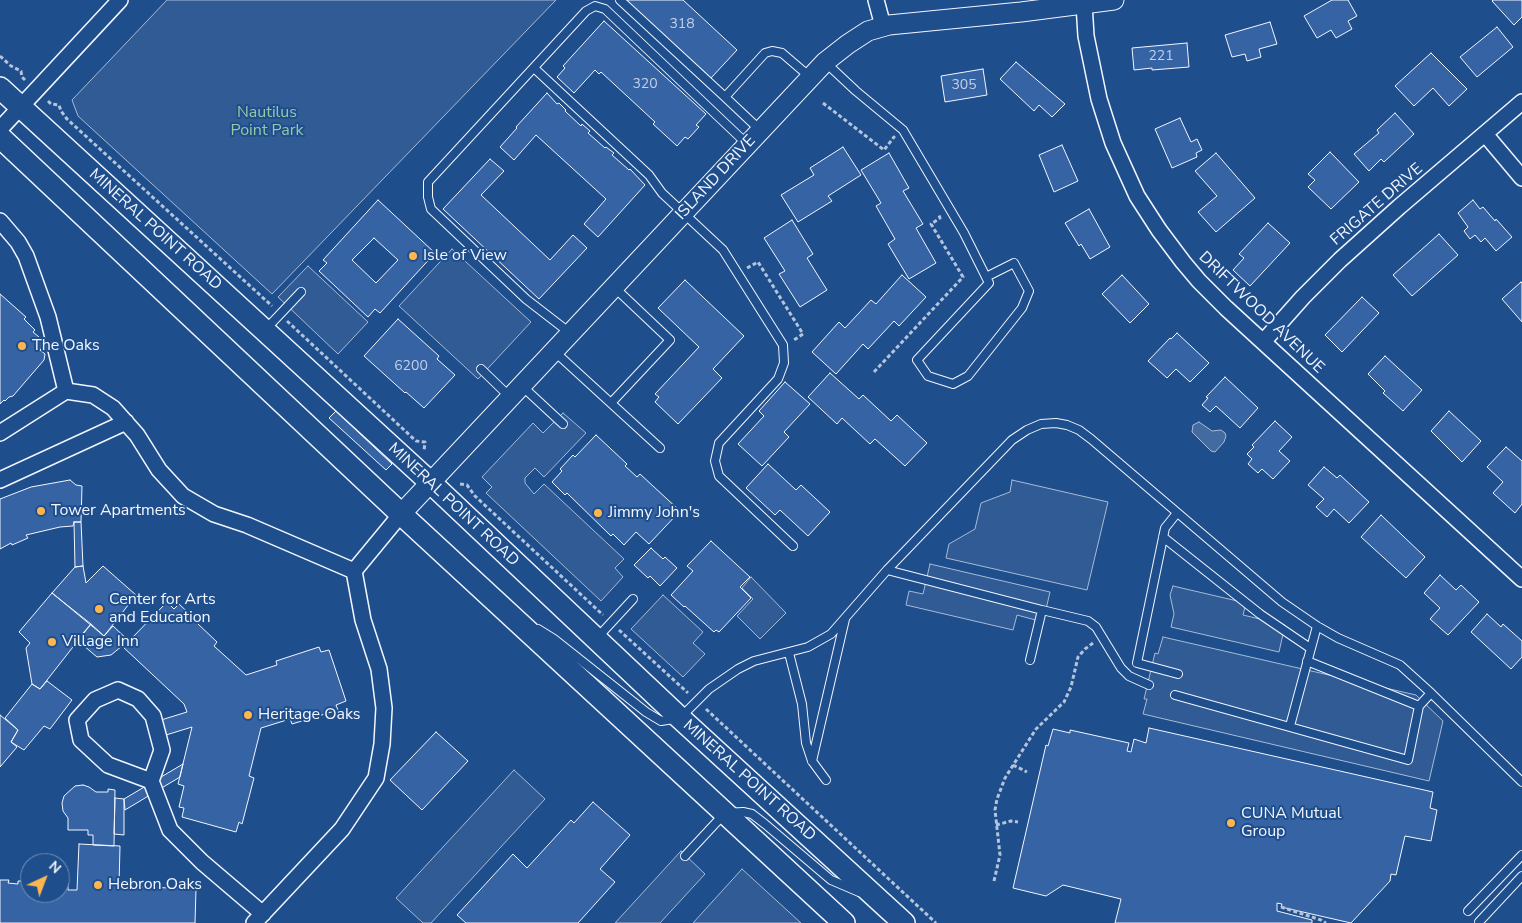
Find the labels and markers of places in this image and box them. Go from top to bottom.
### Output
place label: Isle of View [423,246,507,266]
marker: Isle of View [407,250,419,262]
place label: The Oaks [32,336,100,356]
marker: The Oaks [16,340,28,352]
place label: Tower Apartments [51,501,186,521]
place label: Jimmy John's [608,503,700,523]
marker: Tower Apartments [35,505,47,517]
marker: Jimmy John's [592,507,604,519]
place label: Center for Arts and Education [109,590,216,628]
marker: Center for Arts and Education [93,603,105,615]
place label: Village Inn [62,632,139,652]
marker: Village Inn [46,636,58,648]
place label: Heritage Oaks [258,705,361,725]
marker: Heritage Oaks [242,709,254,721]
place label: CUNA Mutual Group [1241,804,1341,842]
marker: CUNA Mutual Group [1225,817,1237,829]
place label: Hebron Oaks [108,875,202,895]
marker: Hebron Oaks [92,879,104,891]

